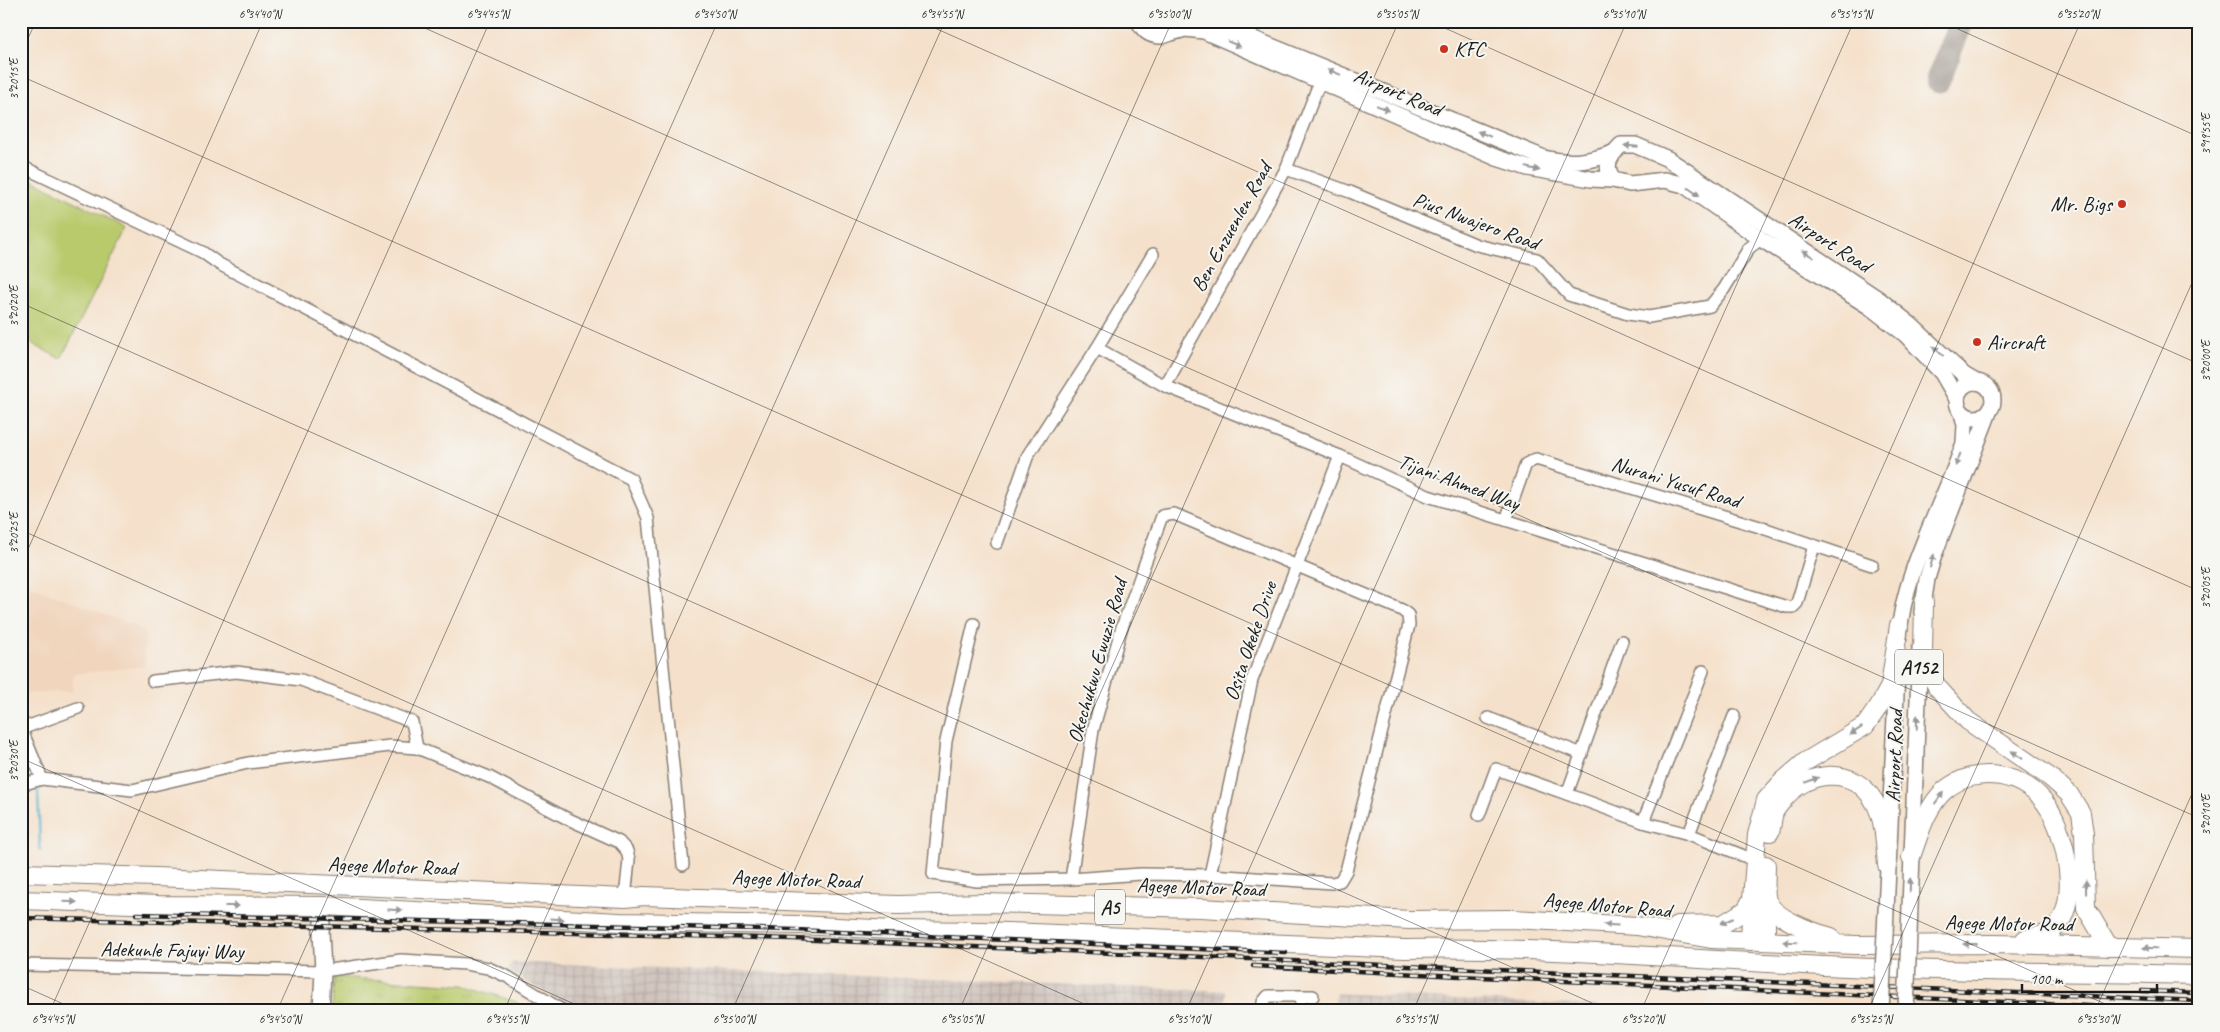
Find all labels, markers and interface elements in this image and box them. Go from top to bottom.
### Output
text: 6°34'40"N [239,6,283,22]
text: 6°34'45"N [467,6,511,22]
text: 6°34'50"N [694,6,738,22]
text: 6°34'55"N [921,6,965,22]
text: 6°35'00"N [1148,6,1192,22]
text: 6°35'05"N [1376,6,1420,22]
text: 6°35'10"N [1603,6,1647,22]
text: 6°35'15"N [1830,6,1874,22]
text: 6°35'20"N [2057,6,2101,22]
place label: KFC [1454,36,1487,62]
one-way arrow [1227,40,1241,48]
marker: KFC [1438,43,1450,55]
text: 3°20'15"E [6,57,22,100]
street label: Airport Road [1350,62,1449,124]
one-way arrow [1326,68,1341,76]
one-way arrow [1376,105,1390,113]
text: 3°19'55"E [2198,112,2214,155]
one-way arrow [1476,130,1491,138]
one-way arrow [1622,141,1638,149]
street label: Ben Enzuenlen Road [1185,155,1279,296]
one-way arrow [1526,165,1541,173]
street label: Pius Nwajero Road [1409,186,1546,257]
one-way arrow [1687,187,1701,197]
place label: Mr. Bigs [2050,191,2114,217]
marker: Mr. Bigs [2116,198,2128,210]
street label: Airport Road [1784,206,1879,280]
one-way arrow [1802,249,1815,259]
text: 3°20'20"E [6,284,22,327]
place label: Aircraft [1987,329,2046,355]
marker: Aircraft [1971,336,1983,348]
text: 3°20'00"E [2198,339,2214,382]
one-way arrow [1933,345,1945,357]
street label: Tijani Ahmed Way [1395,448,1525,517]
street label: Nurani Yusuf Road [1608,450,1747,515]
one-way arrow [1954,453,1961,468]
text: 3°20'25"E [6,511,22,554]
one-way arrow [1929,554,1937,569]
text: 3°20'05"E [2198,566,2214,609]
street label: Okechukwu Ewuzie Road [1061,572,1134,746]
street label: Osita Okeke Drive [1217,577,1283,704]
road number: A152 [1895,650,1943,684]
street label: Airport Road [1879,705,1909,803]
one-way arrow [1913,714,1921,730]
one-way arrow [1850,727,1863,736]
text: 3°20'30"E [6,739,22,782]
one-way arrow [2010,750,2023,760]
one-way arrow [1805,776,1820,784]
one-way arrow [1934,791,1944,805]
text: 3°20'10"E [2198,793,2214,836]
street label: Agege Motor Road [327,851,460,881]
street label: Agege Motor Road [731,864,864,894]
street label: Agege Motor Road [1136,872,1269,902]
one-way arrow [1907,876,1915,892]
one-way arrow [2082,879,2090,895]
street label: Agege Motor Road [1542,886,1676,924]
road number: A5 [1095,890,1125,924]
one-way arrow [62,898,78,906]
one-way arrow [225,902,241,910]
one-way arrow [387,906,403,914]
street label: Agege Motor Road [1945,909,2077,937]
one-way arrow [549,915,565,923]
one-way arrow [1719,917,1734,926]
one-way arrow [1603,920,1619,928]
street label: Adekunle Fajuyi Way [100,936,246,964]
one-way arrow [1782,938,1798,946]
one-way arrow [1962,940,1978,948]
one-way arrow [2142,944,2158,952]
scale bar [2022,962,2158,994]
text: 100 m [2030,970,2064,989]
text: 6°34'45"N [32,1011,76,1027]
text: 6°34'50"N [259,1011,303,1027]
text: 6°34'55"N [486,1011,530,1027]
text: 6°35'00"N [713,1011,757,1027]
text: 6°35'05"N [941,1011,985,1027]
text: 6°35'10"N [1168,1011,1212,1027]
text: 6°35'15"N [1395,1011,1439,1027]
text: 6°35'20"N [1622,1011,1666,1027]
text: 6°35'25"N [1850,1011,1894,1027]
text: 6°35'30"N [2077,1011,2121,1027]

